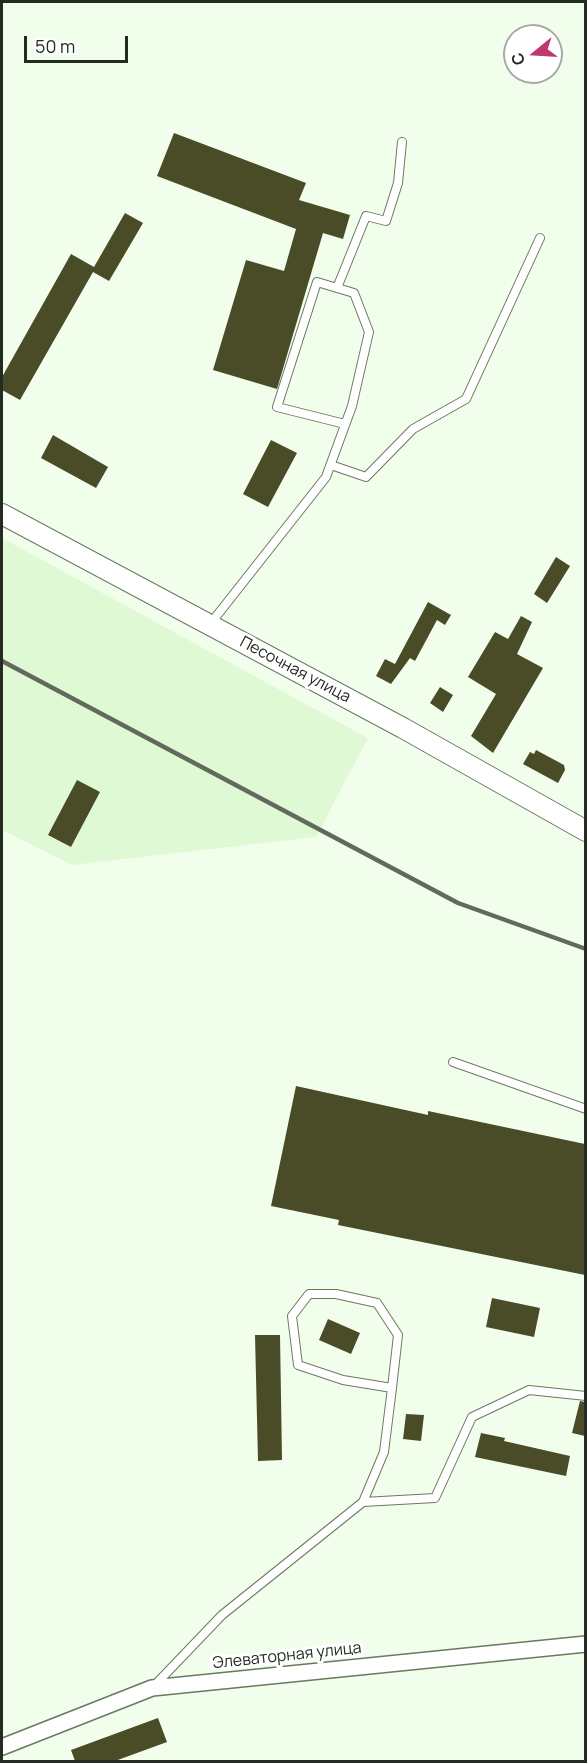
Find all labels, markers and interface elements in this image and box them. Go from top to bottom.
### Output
scale bar [27,24,130,62]
north arrow [503,24,563,84]
text: 50 m [35,34,75,58]
text: С [505,50,530,68]
street label: Песочная улица [236,633,354,707]
street label: Элеваторная улица [212,1639,362,1673]

